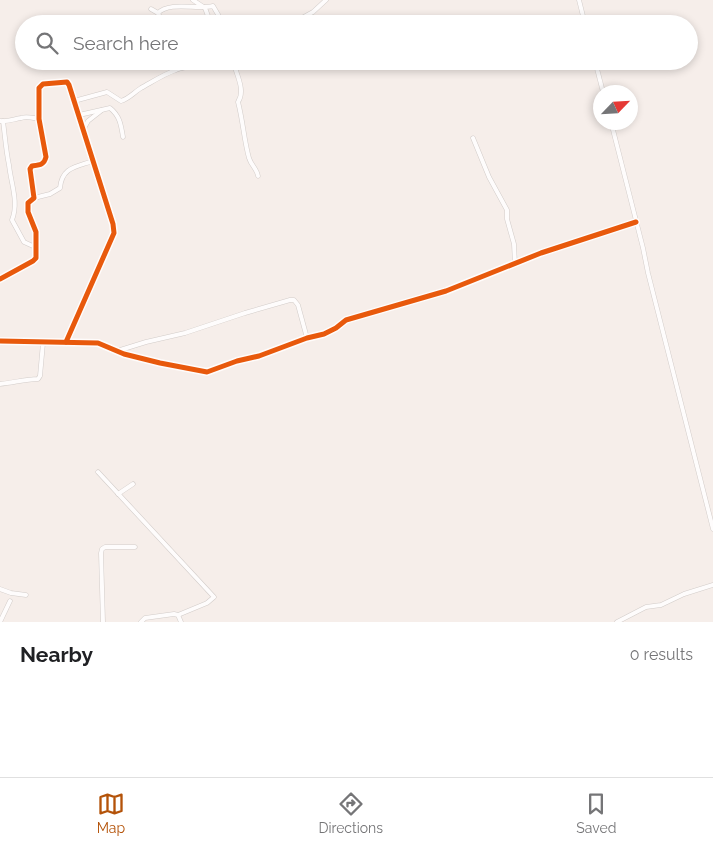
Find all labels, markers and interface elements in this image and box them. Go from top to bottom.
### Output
search box [15,15,698,70]
icon: search [33,29,61,57]
text: Search here [73,32,179,54]
north arrow [593,85,638,130]
text: Nearby [20,642,93,667]
text: 0 results [630,645,693,664]
tab: Map [97,790,125,836]
tab: Directions [318,790,383,836]
tab: Saved [576,790,616,836]

